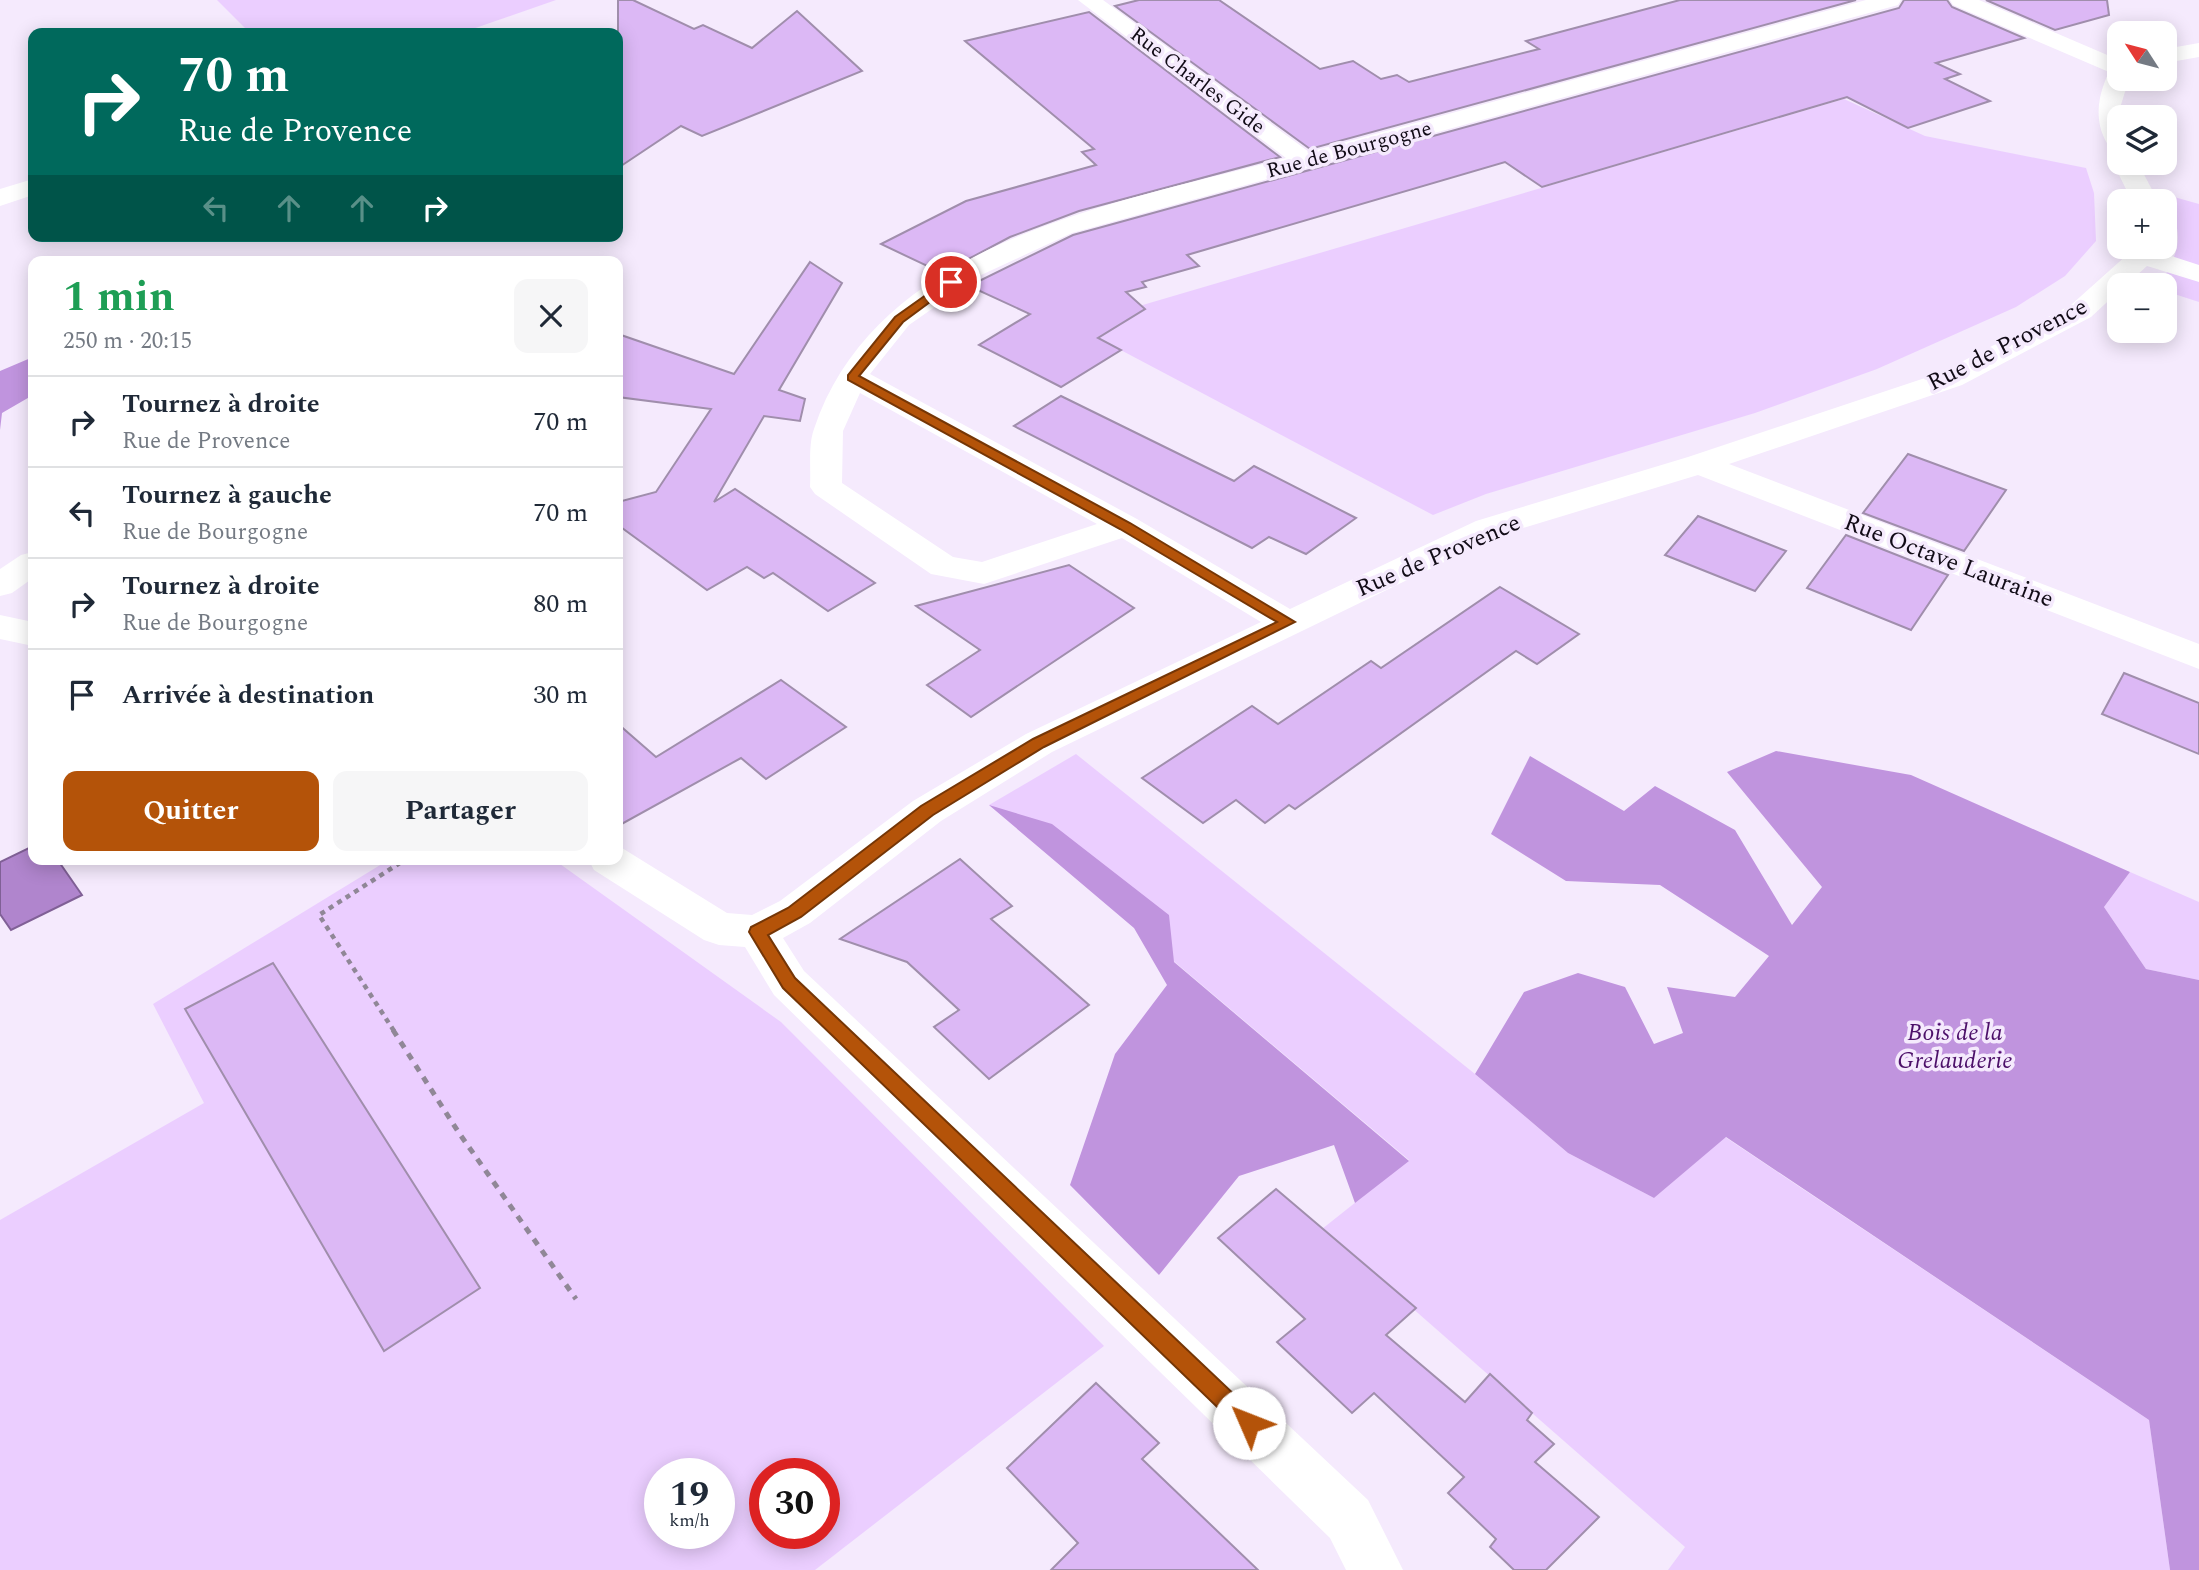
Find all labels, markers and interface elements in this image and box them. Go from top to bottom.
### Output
street label: Rue Charles Gide [1123,19,1272,142]
north arrow [2107,21,2177,91]
map controls [2107,21,2177,343]
text: 70 m [178,39,289,114]
icon: right [63,56,154,147]
button: layers [2107,105,2177,175]
text: Rue de Provence [178,107,412,156]
street label: Rue de Bourgogne [1263,113,1435,187]
icon: left [197,189,235,227]
icon: ahead [270,189,308,227]
icon: ahead [343,189,381,227]
icon: right [416,189,454,227]
button: + [2107,189,2177,259]
pin [921,252,981,312]
icon: arrive [932,263,970,301]
text: 1 min [63,266,175,329]
button: − [2107,273,2177,343]
button: close [514,279,588,353]
street label: Rue de Provence [1921,289,2094,401]
text: 250 m · 20:15 [63,324,192,359]
text: Tournez à droite [122,384,320,424]
text: 70 m [533,402,588,442]
icon: right [63,403,101,441]
text: Rue de Provence [122,424,290,459]
text: Tournez à gauche [122,475,332,515]
text: 70 m [533,493,588,533]
icon: left [63,494,101,532]
street label: Rue Octave Lauraine [1838,504,2059,618]
street label: Rue de Provence [1350,505,1526,607]
text: Rue de Bourgogne [122,515,308,550]
text: Tournez à droite [122,566,320,606]
text: 80 m [533,584,588,624]
icon: right [63,585,101,623]
text: Rue de Bourgogne [122,606,308,641]
text: Arrivée à destination [122,675,374,715]
text: 30 m [533,675,588,715]
icon: arrive [63,676,101,714]
button: Quitter [63,771,319,851]
button: Partager [333,771,588,851]
park label: Bois de la Grelauderie [1897,1015,2013,1079]
position arrow [1212,1386,1286,1460]
speed limit sign: 30 [749,1458,840,1549]
text: 19 [670,1468,709,1521]
text: km/h [669,1507,710,1534]

